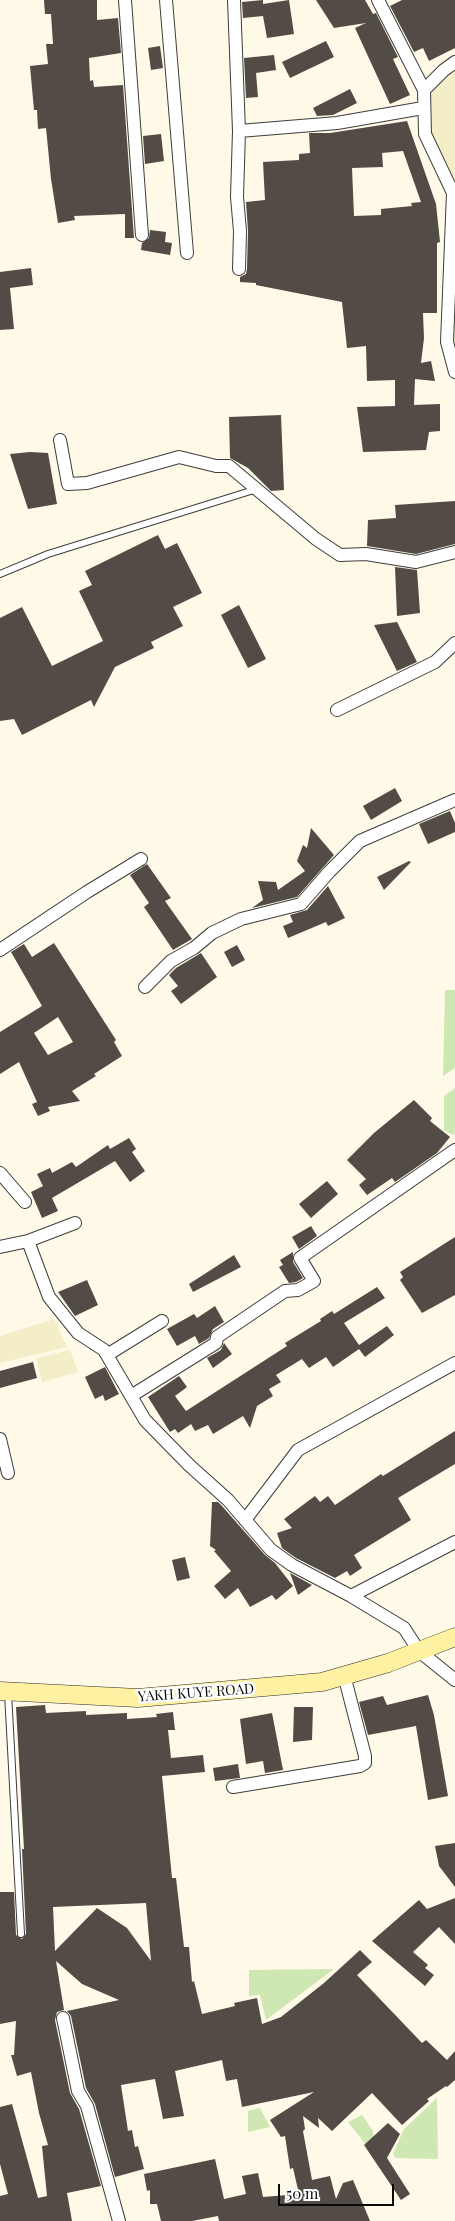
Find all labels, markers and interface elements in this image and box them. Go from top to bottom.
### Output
street label: YAKH KUYE ROAD [137,1681,255,1705]
scale bar [280,2174,396,2206]
text: 50 m [286,2183,318,2203]

